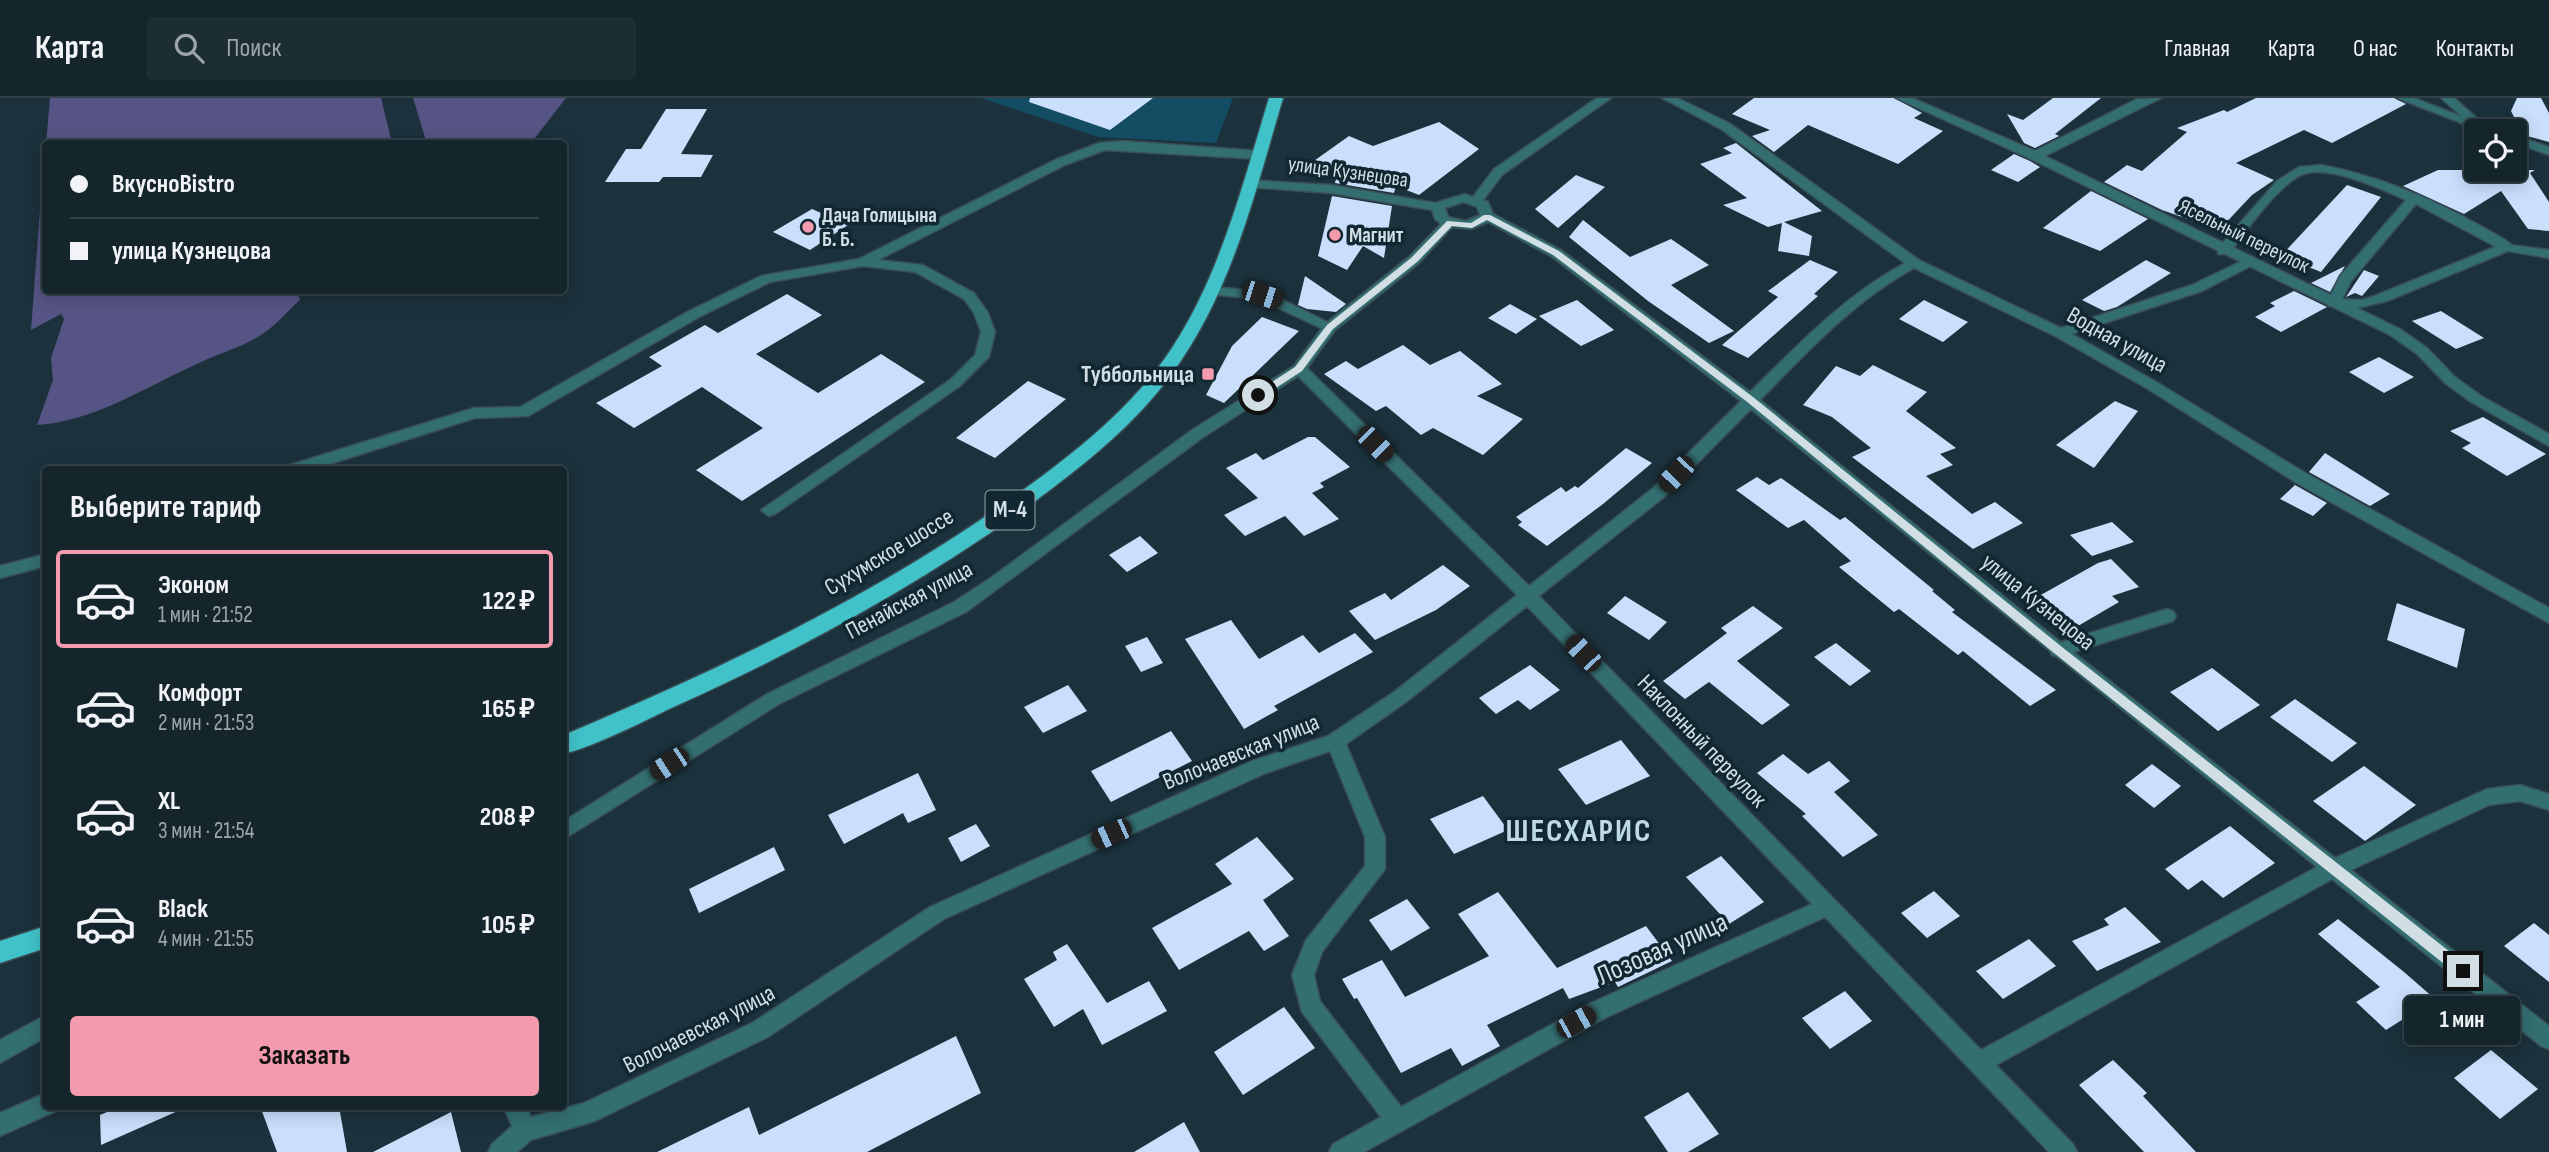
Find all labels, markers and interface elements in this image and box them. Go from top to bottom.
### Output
search box [146,17,636,80]
text: Карта [35,28,104,68]
icon: search [170,29,208,67]
text: Поиск [226,33,281,64]
text: Главная [2164,34,2230,63]
text: Карта [2268,34,2315,63]
text: О нас [2353,34,2398,63]
text: Контакты [2436,34,2514,63]
map controls [2464,119,2527,182]
button: locate [2464,119,2527,182]
street label: улица Кузнецова [1286,151,1410,193]
text: ВкусноBistro [112,169,235,200]
street label: Ясельный переулок [2175,194,2313,278]
place label: Дача Голицына Б. Б. [822,203,937,252]
marker: Дача Голицына Б. Б. [800,219,816,235]
place label: Магнит [1349,223,1404,248]
marker: Магнит [1327,227,1343,243]
text: улица Кузнецова [112,236,271,267]
car [1239,279,1286,311]
street label: Водная улица [2062,301,2172,379]
place label: Туббольница [1081,360,1194,389]
marker: Туббольница [1200,366,1216,382]
route start [1242,379,1274,411]
car [1353,422,1398,466]
car [1654,452,1699,496]
text: Выберите тариф [70,488,261,527]
road number: М-4 [986,490,1034,530]
street label: Сухумское шоссе [819,502,959,602]
street label: улица Кузнецова [1975,547,2101,657]
street label: Пенайская улица [841,554,977,646]
icon: car [74,568,137,631]
text: Эконом [158,570,229,601]
text: 122 ₽ [483,586,535,617]
text: 1 мин · 21:52 [158,601,253,629]
car [1561,631,1606,675]
street label: Наклонный переулок [1631,668,1773,814]
icon: car [74,676,137,739]
text: Комфорт [158,678,242,709]
text: 165 ₽ [482,694,535,725]
street label: Волочаевская улица [1158,707,1324,797]
text: 2 мин · 21:53 [158,709,254,737]
car [646,744,693,784]
icon: car [74,784,137,847]
text: XL [158,786,180,817]
text: 208 ₽ [480,802,535,833]
district label: ШЕСХАРИС [1506,812,1653,851]
car [1088,816,1135,852]
text: 3 мин · 21:54 [158,817,255,845]
icon: car [74,892,137,955]
text: Black [158,894,208,925]
street label: Лозовая улица [1591,906,1733,992]
text: 105 ₽ [482,910,535,941]
text: 4 мин · 21:55 [158,925,254,953]
route end [2447,955,2479,987]
street label: Волочаевская улица [618,978,780,1080]
callout: 1 мин [2405,996,2521,1044]
car [1553,1003,1600,1041]
text: 1 мин [2440,1006,2484,1034]
button: Заказать [70,1016,539,1096]

